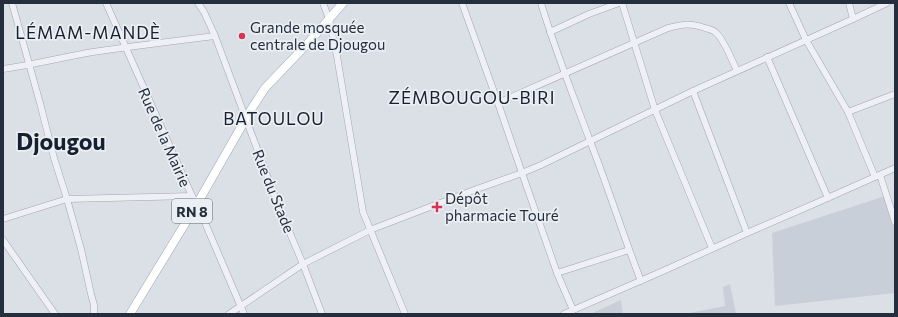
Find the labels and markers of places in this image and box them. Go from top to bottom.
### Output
place label: Grande mosquée centrale de Djougou [250,18,385,53]
marker: Grande mosquée centrale de Djougou [237,31,247,41]
place label: Dépôt pharmacie Touré [445,189,559,224]
marker: Dépôt pharmacie Touré [432,202,442,212]

